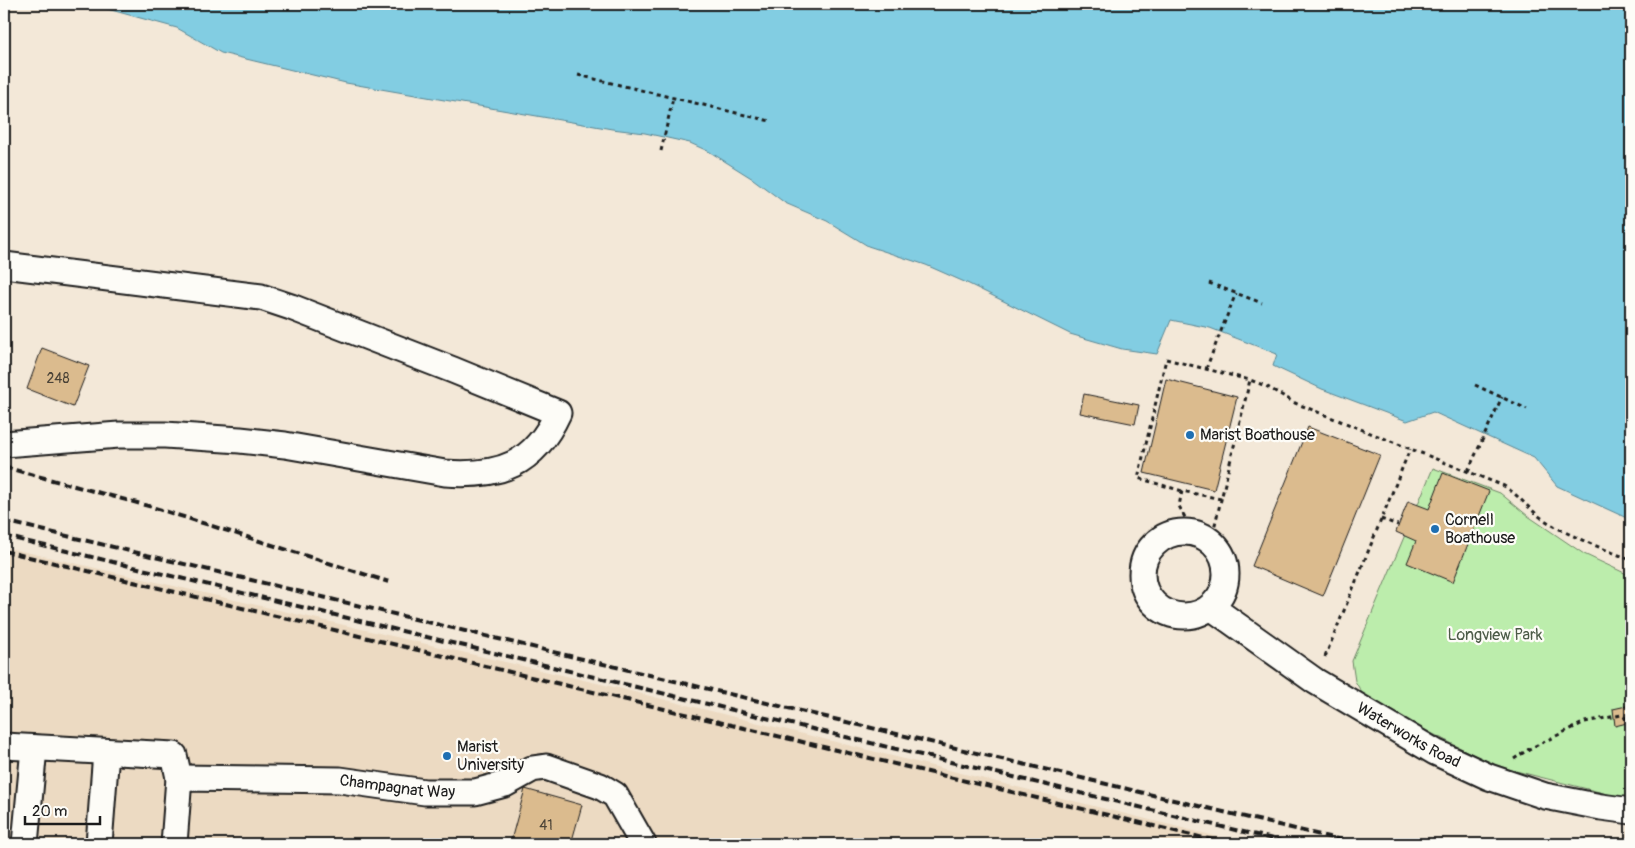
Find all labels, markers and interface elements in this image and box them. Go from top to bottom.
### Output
house number: 248 [46,370,70,387]
place label: Marist Boathouse [1200,425,1315,445]
marker: Marist Boathouse [1184,429,1196,441]
place label: Cornell Boathouse [1445,510,1515,548]
marker: Cornell Boathouse [1429,523,1441,535]
park label: Longview Park [1448,625,1543,645]
street label: Waterworks Road [1353,698,1464,772]
place label: Marist University [457,737,524,775]
marker: Marist University [441,750,453,762]
street label: Champagnat Way [338,770,455,802]
scale bar [25,793,100,825]
text: 20 m [32,802,67,821]
house number: 41 [539,817,553,834]

